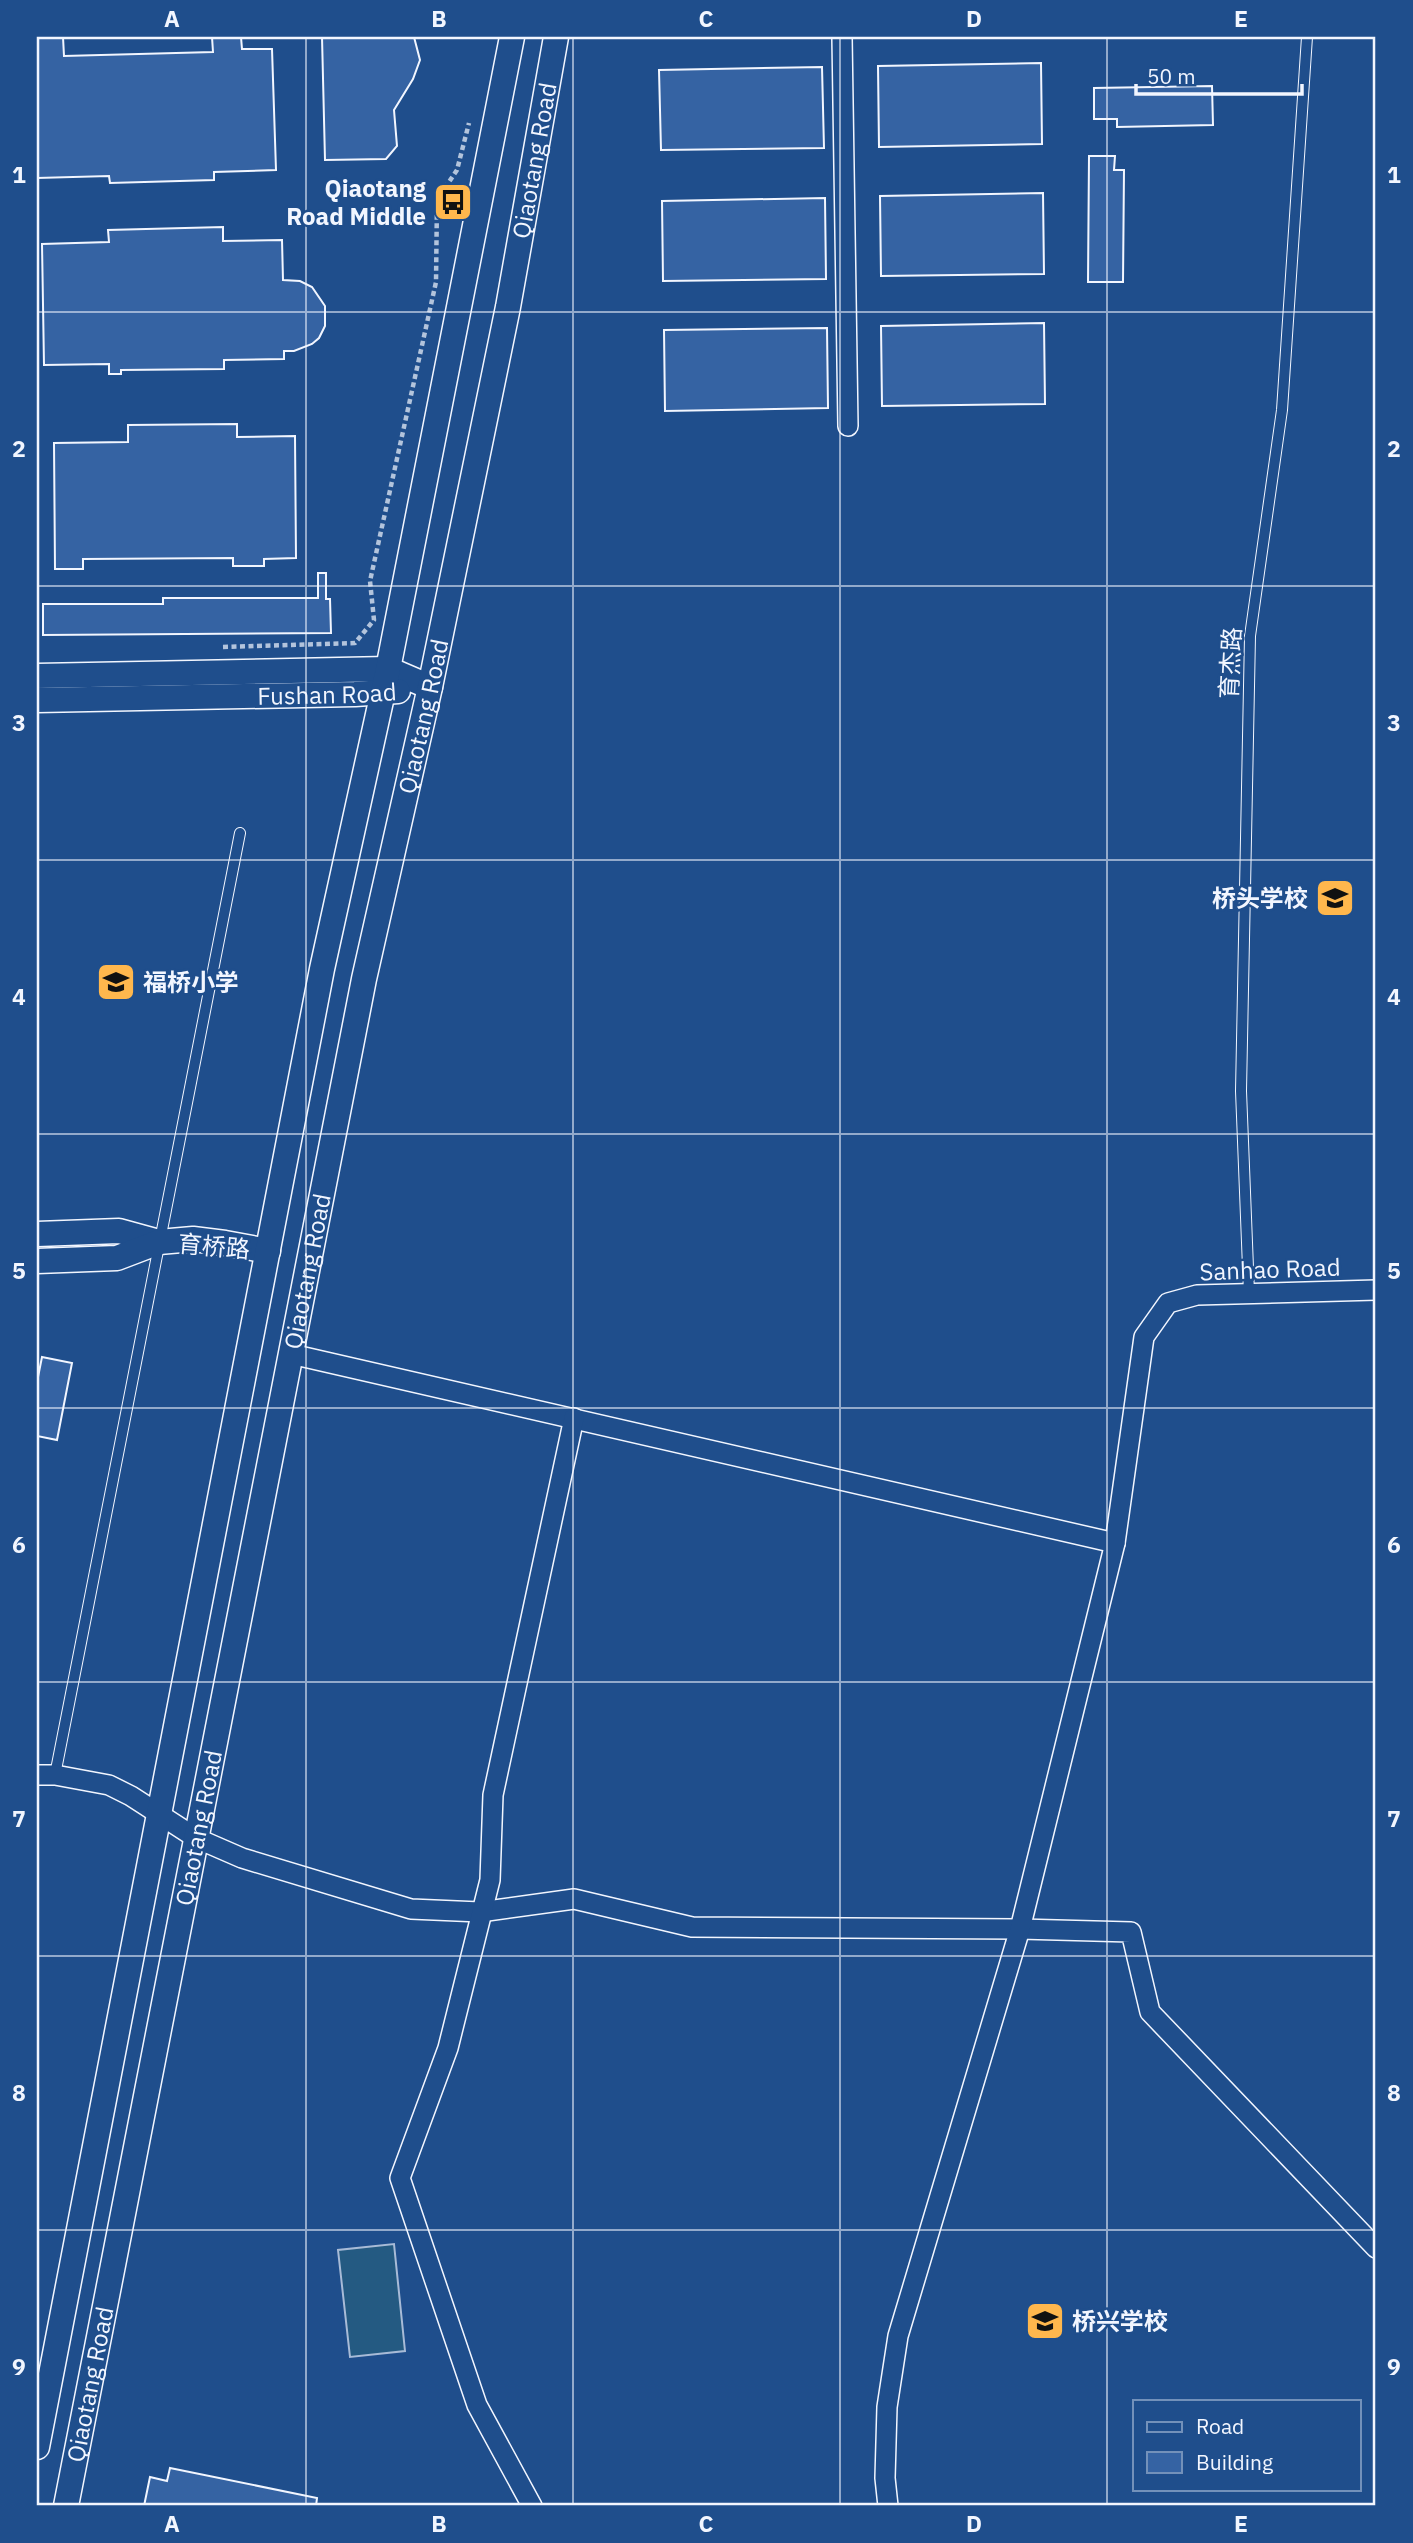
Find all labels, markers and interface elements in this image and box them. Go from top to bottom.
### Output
text: A [164,3,180,33]
text: B [431,3,447,33]
text: C [699,3,714,33]
text: D [966,3,982,33]
text: E [1234,3,1248,33]
scale bar [1136,52,1303,96]
text: 50 m [1147,62,1196,90]
street label: Qiaotang Road [505,80,564,241]
text: 1 [12,159,26,189]
text: 1 [1387,159,1401,189]
place label: Qiaotang Road Middle [286,172,427,232]
bus stop icon: Qiaotang Road Middle [432,181,474,223]
text: 2 [12,433,26,463]
text: 2 [1387,433,1401,463]
street label: 育杰路 [1212,626,1248,700]
street label: Qiaotang Road [390,636,455,797]
street label: Fushan Road [257,675,398,712]
text: 3 [12,707,26,737]
text: 3 [1387,707,1401,737]
school or university icon: 桥头学校 [1314,877,1356,919]
place label: 桥头学校 [1212,882,1308,914]
school or university icon: 福桥小学 [95,961,137,1003]
place label: 福桥小学 [143,966,239,998]
text: 4 [12,981,26,1011]
text: 4 [1387,981,1401,1011]
street label: Qiaotang Road [276,1191,338,1352]
street label: 育桥路 [177,1227,251,1265]
street label: Sanhao Road [1199,1251,1341,1287]
text: 5 [12,1255,26,1285]
text: 5 [1387,1255,1401,1285]
text: 6 [12,1529,26,1559]
text: 6 [1387,1529,1401,1559]
street label: Qiaotang Road [168,1747,229,1908]
text: 7 [12,1803,26,1833]
text: 7 [1387,1803,1401,1833]
text: 8 [12,2077,26,2107]
text: 8 [1387,2077,1401,2107]
school or university icon: 桥兴学校 [1024,2300,1066,2342]
street label: Qiaotang Road [59,2304,121,2465]
place label: 桥兴学校 [1072,2305,1168,2337]
text: 9 [12,2351,26,2381]
text: 9 [1387,2351,1401,2381]
legend [1133,2400,1360,2490]
text: Road [1196,2412,1244,2440]
text: Building [1196,2448,1273,2476]
text: A [164,2508,180,2538]
text: B [431,2508,447,2538]
text: C [699,2508,714,2538]
text: D [966,2508,982,2538]
text: E [1234,2508,1248,2538]

